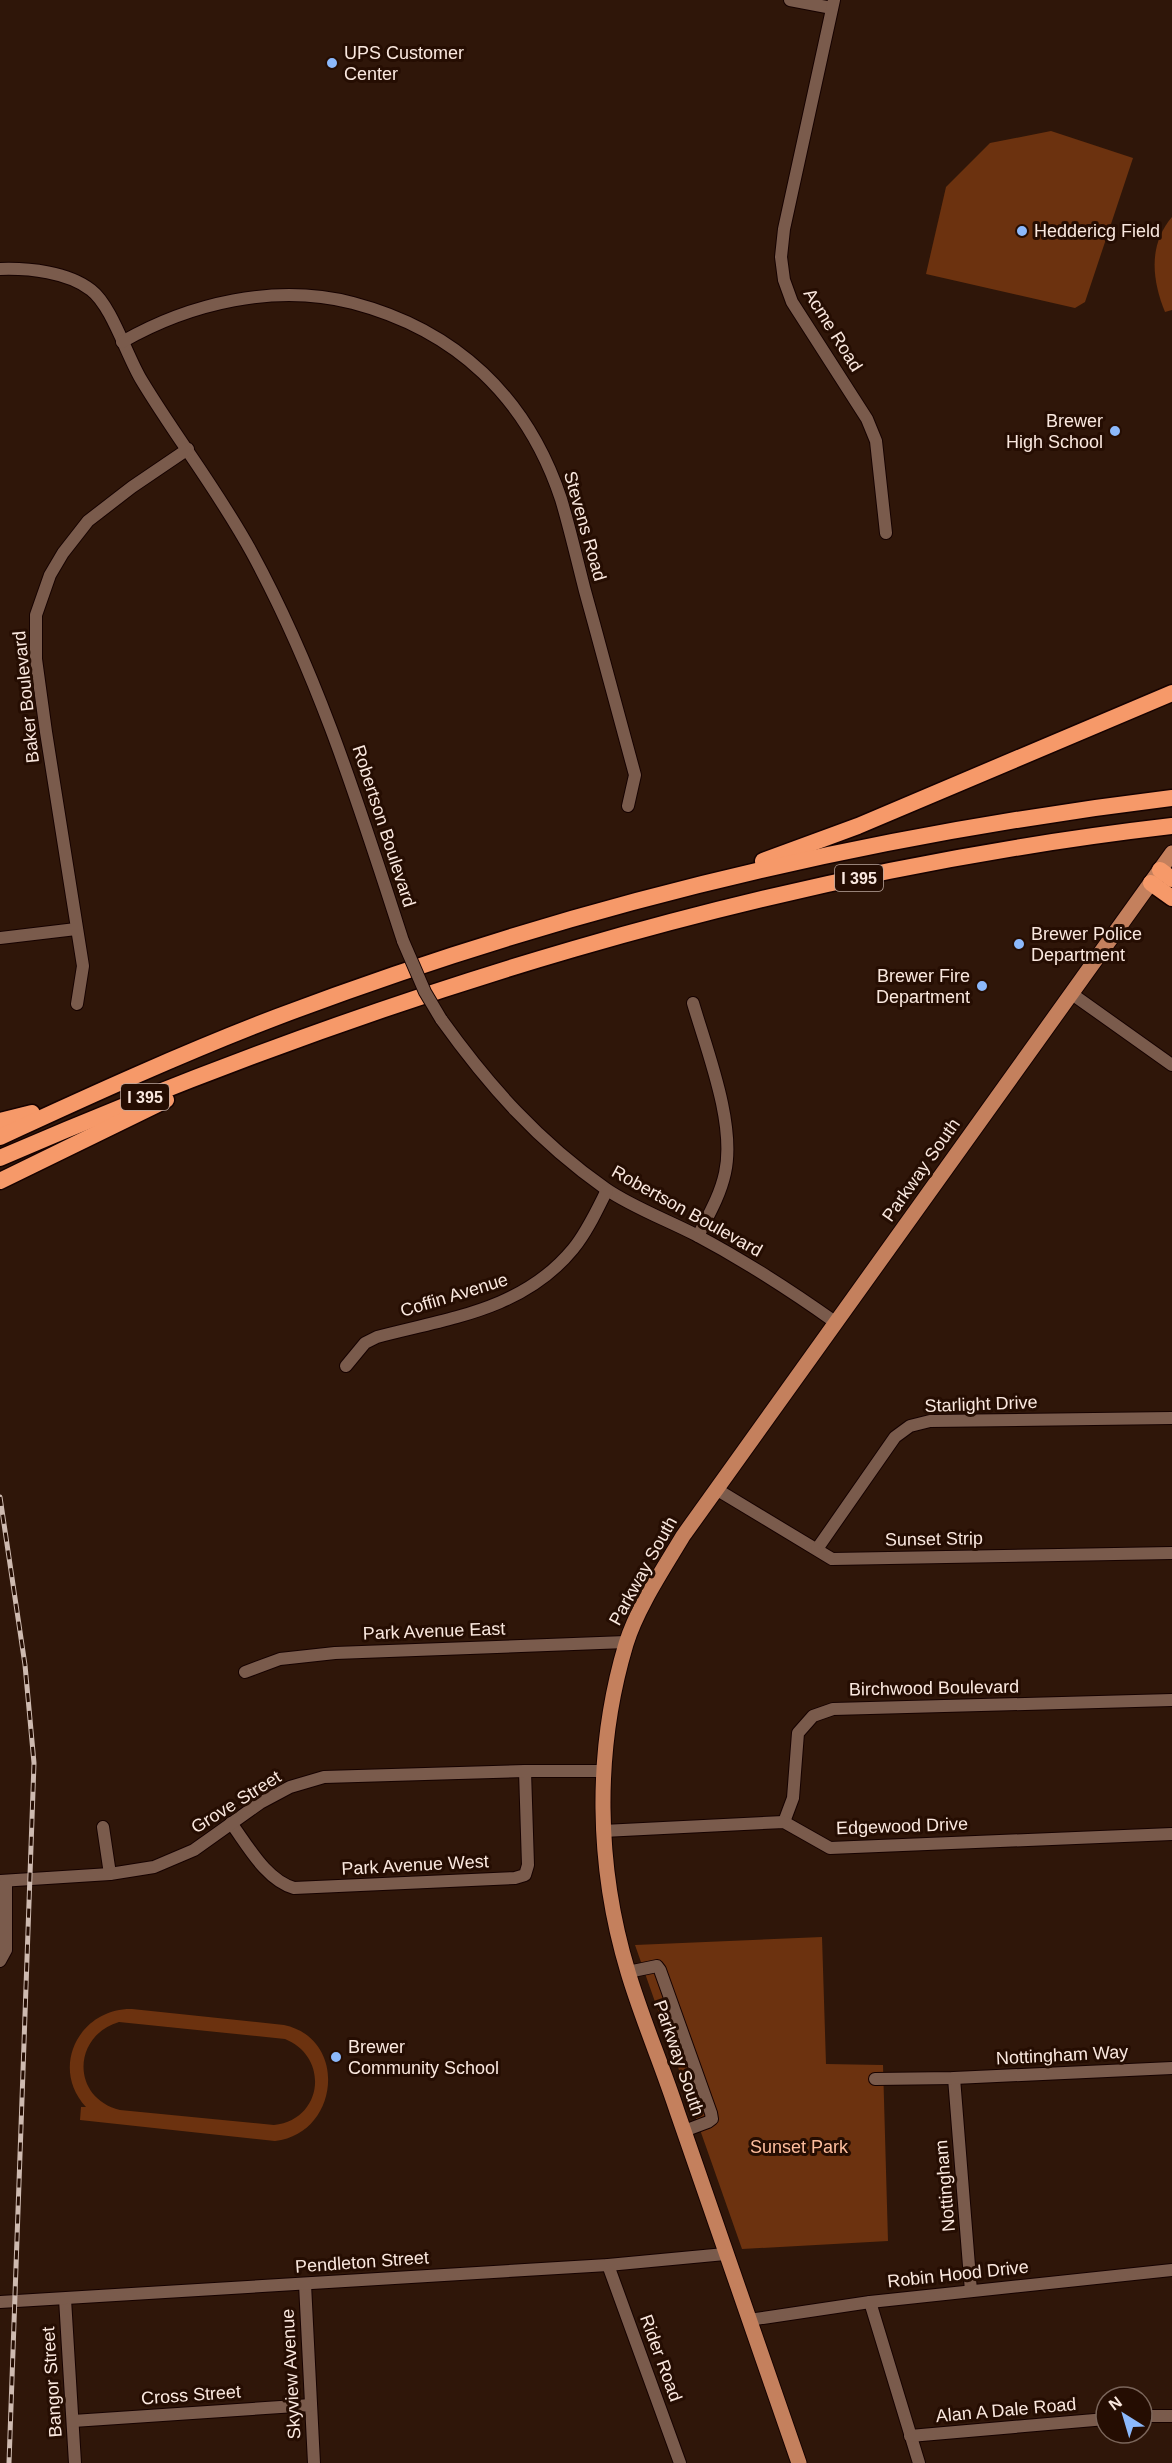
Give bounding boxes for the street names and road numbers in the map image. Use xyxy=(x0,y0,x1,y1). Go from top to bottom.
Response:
street label: Acme Road xyxy=(800,285,866,375)
street label: Stevens Road xyxy=(560,469,610,583)
street label: Baker Boulevard xyxy=(9,630,43,764)
street label: Robertson Boulevard xyxy=(348,742,420,910)
road number: I 395 xyxy=(835,865,883,891)
road number: I 395 xyxy=(121,1084,169,1110)
street label: Parkway South xyxy=(878,1115,964,1225)
street label: Robertson Boulevard xyxy=(608,1161,766,1261)
street label: Coffin Avenue xyxy=(398,1269,510,1321)
street label: Starlight Drive xyxy=(924,1392,1038,1416)
street label: Parkway South xyxy=(605,1513,681,1629)
street label: Sunset Strip xyxy=(885,1528,983,1550)
street label: Park Avenue East xyxy=(362,1619,506,1643)
street label: Birchwood Boulevard xyxy=(849,1677,1019,1699)
street label: Grove Street xyxy=(187,1766,285,1838)
street label: Edgewood Drive xyxy=(836,1814,968,1838)
street label: Park Avenue West xyxy=(341,1851,489,1879)
street label: Parkway South xyxy=(650,1998,708,2118)
street label: Nottingham Way xyxy=(995,2042,1129,2068)
street label: Nottingham xyxy=(931,2139,959,2233)
street label: Pendleton Street xyxy=(294,2247,430,2277)
street label: Robin Hood Drive xyxy=(886,2257,1030,2291)
street label: Skyview Avenue xyxy=(278,2308,304,2440)
street label: Rider Road xyxy=(636,2312,686,2404)
street label: Bangor Street xyxy=(38,2326,66,2438)
street label: Cross Street xyxy=(140,2382,242,2408)
street label: Alan A Dale Road xyxy=(935,2394,1077,2426)

